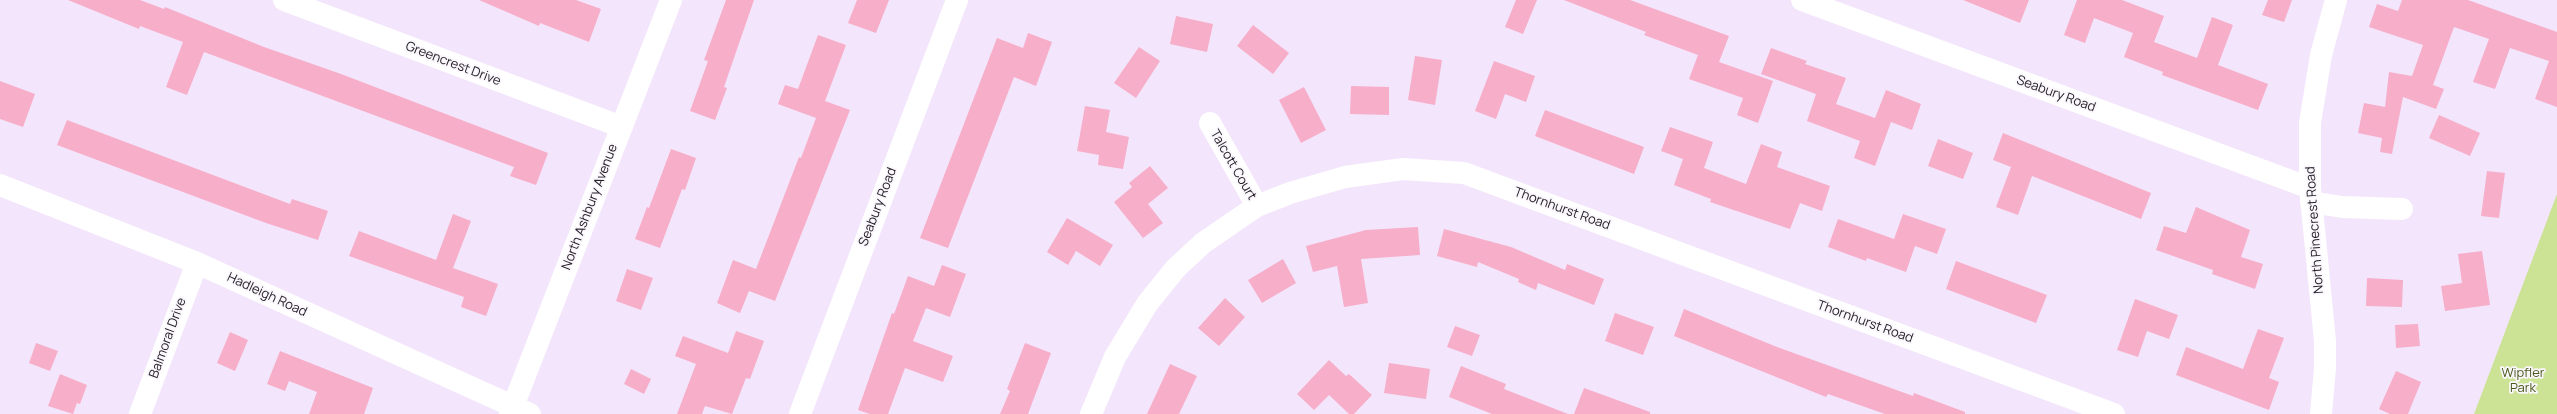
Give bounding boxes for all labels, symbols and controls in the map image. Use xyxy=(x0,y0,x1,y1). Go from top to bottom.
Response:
street label: Greencrest Drive xyxy=(403,39,503,89)
street label: Seabury Road xyxy=(2014,72,2098,116)
street label: Talcott Court xyxy=(1207,127,1259,203)
street label: North Ashbury Avenue xyxy=(559,142,621,272)
street label: Seabury Road xyxy=(856,165,900,249)
street label: North Pinecrest Road xyxy=(2303,166,2327,294)
street label: Thornhurst Road xyxy=(1512,184,1612,234)
street label: Hadleigh Road xyxy=(225,270,309,320)
street label: Balmoral Drive xyxy=(146,296,190,380)
street label: Thornhurst Road xyxy=(1815,297,1915,347)
park label: Wipfler Park xyxy=(2501,365,2545,396)

